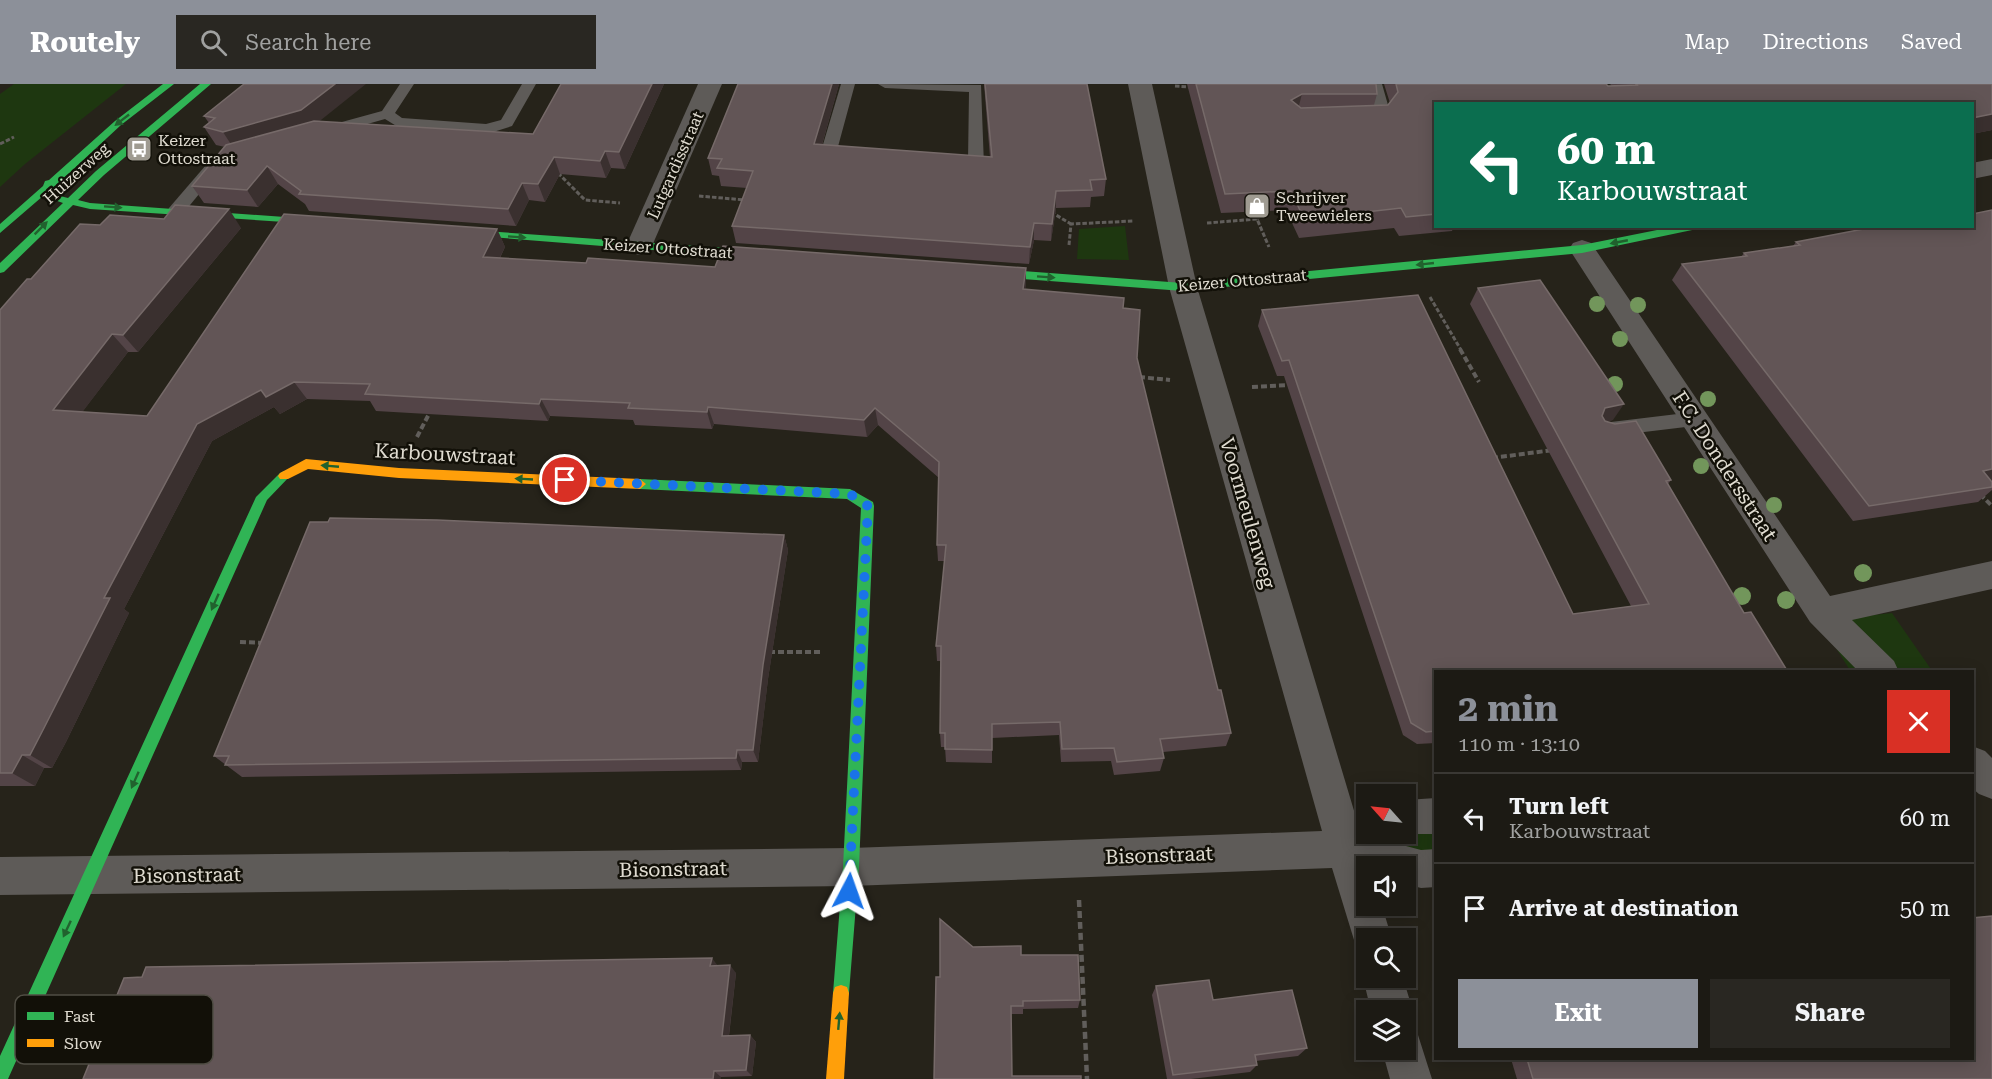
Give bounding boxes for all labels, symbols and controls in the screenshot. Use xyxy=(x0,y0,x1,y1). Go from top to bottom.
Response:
search box xyxy=(176,15,596,69)
text: Routely xyxy=(30,26,140,59)
icon: search xyxy=(197,26,230,59)
text: Search here xyxy=(245,30,371,55)
text: Map xyxy=(1685,30,1729,54)
text: Directions xyxy=(1762,30,1868,54)
text: Saved xyxy=(1901,30,1962,54)
street label: Lutgardisstraat xyxy=(643,108,708,222)
one-way arrow xyxy=(114,113,130,126)
text: 60 m xyxy=(1557,125,1655,174)
icon: left xyxy=(1458,126,1536,204)
place label: Keizer Ottostraat xyxy=(158,131,236,168)
bus stop icon: Keizer Ottostraat xyxy=(124,134,154,164)
street label: Huizerweg xyxy=(39,138,114,208)
text: Karbouwstraat xyxy=(1557,175,1748,207)
place label: Schrijver Tweewielers xyxy=(1276,188,1372,225)
shop icon: Schrijver Tweewielers xyxy=(1242,191,1272,221)
one-way arrow xyxy=(103,203,122,212)
one-way arrow xyxy=(34,221,48,235)
one-way arrow xyxy=(507,232,526,241)
street label: Keizer Ottostraat xyxy=(603,234,733,263)
one-way arrow xyxy=(1609,238,1628,247)
one-way arrow xyxy=(1415,259,1434,269)
street label: Keizer Ottostraat xyxy=(1177,265,1307,296)
one-way arrow xyxy=(1037,272,1056,282)
street label: F.C. Dondersstraat xyxy=(1668,387,1783,546)
street label: Voormeulenweg xyxy=(1215,435,1281,592)
street label: Karbouwstraat xyxy=(374,438,517,470)
pin xyxy=(539,454,590,505)
one-way arrow xyxy=(320,461,339,471)
icon: arrive xyxy=(548,463,581,496)
one-way arrow xyxy=(515,474,534,483)
one-way arrow xyxy=(210,594,220,612)
text: 2 min xyxy=(1458,688,1558,730)
button: close xyxy=(1887,690,1950,753)
text: 110 m · 13:10 xyxy=(1458,732,1580,756)
one-way arrow xyxy=(129,771,139,789)
north arrow xyxy=(1356,784,1416,844)
map controls xyxy=(1356,784,1416,1060)
text: Turn left xyxy=(1509,794,1609,819)
icon: left xyxy=(1458,802,1491,835)
text: 60 m xyxy=(1900,806,1950,831)
text: Karbouwstraat xyxy=(1509,819,1650,843)
street label: Bisonstraat xyxy=(1105,841,1214,869)
street label: Bisonstraat xyxy=(619,856,728,882)
button: sound xyxy=(1356,856,1416,916)
position arrow xyxy=(817,859,881,923)
street label: Bisonstraat xyxy=(133,862,242,888)
icon: arrive xyxy=(1458,892,1491,925)
text: Arrive at destination xyxy=(1509,896,1738,921)
text: 50 m xyxy=(1900,896,1950,921)
one-way arrow xyxy=(62,920,72,938)
button: search xyxy=(1356,928,1416,988)
button: Exit xyxy=(1458,979,1698,1048)
button: Share xyxy=(1710,979,1950,1048)
legend xyxy=(15,995,213,1064)
button: layers xyxy=(1356,1000,1416,1060)
text: Fast xyxy=(64,1007,95,1026)
one-way arrow xyxy=(834,1011,844,1030)
text: Slow xyxy=(64,1034,102,1053)

